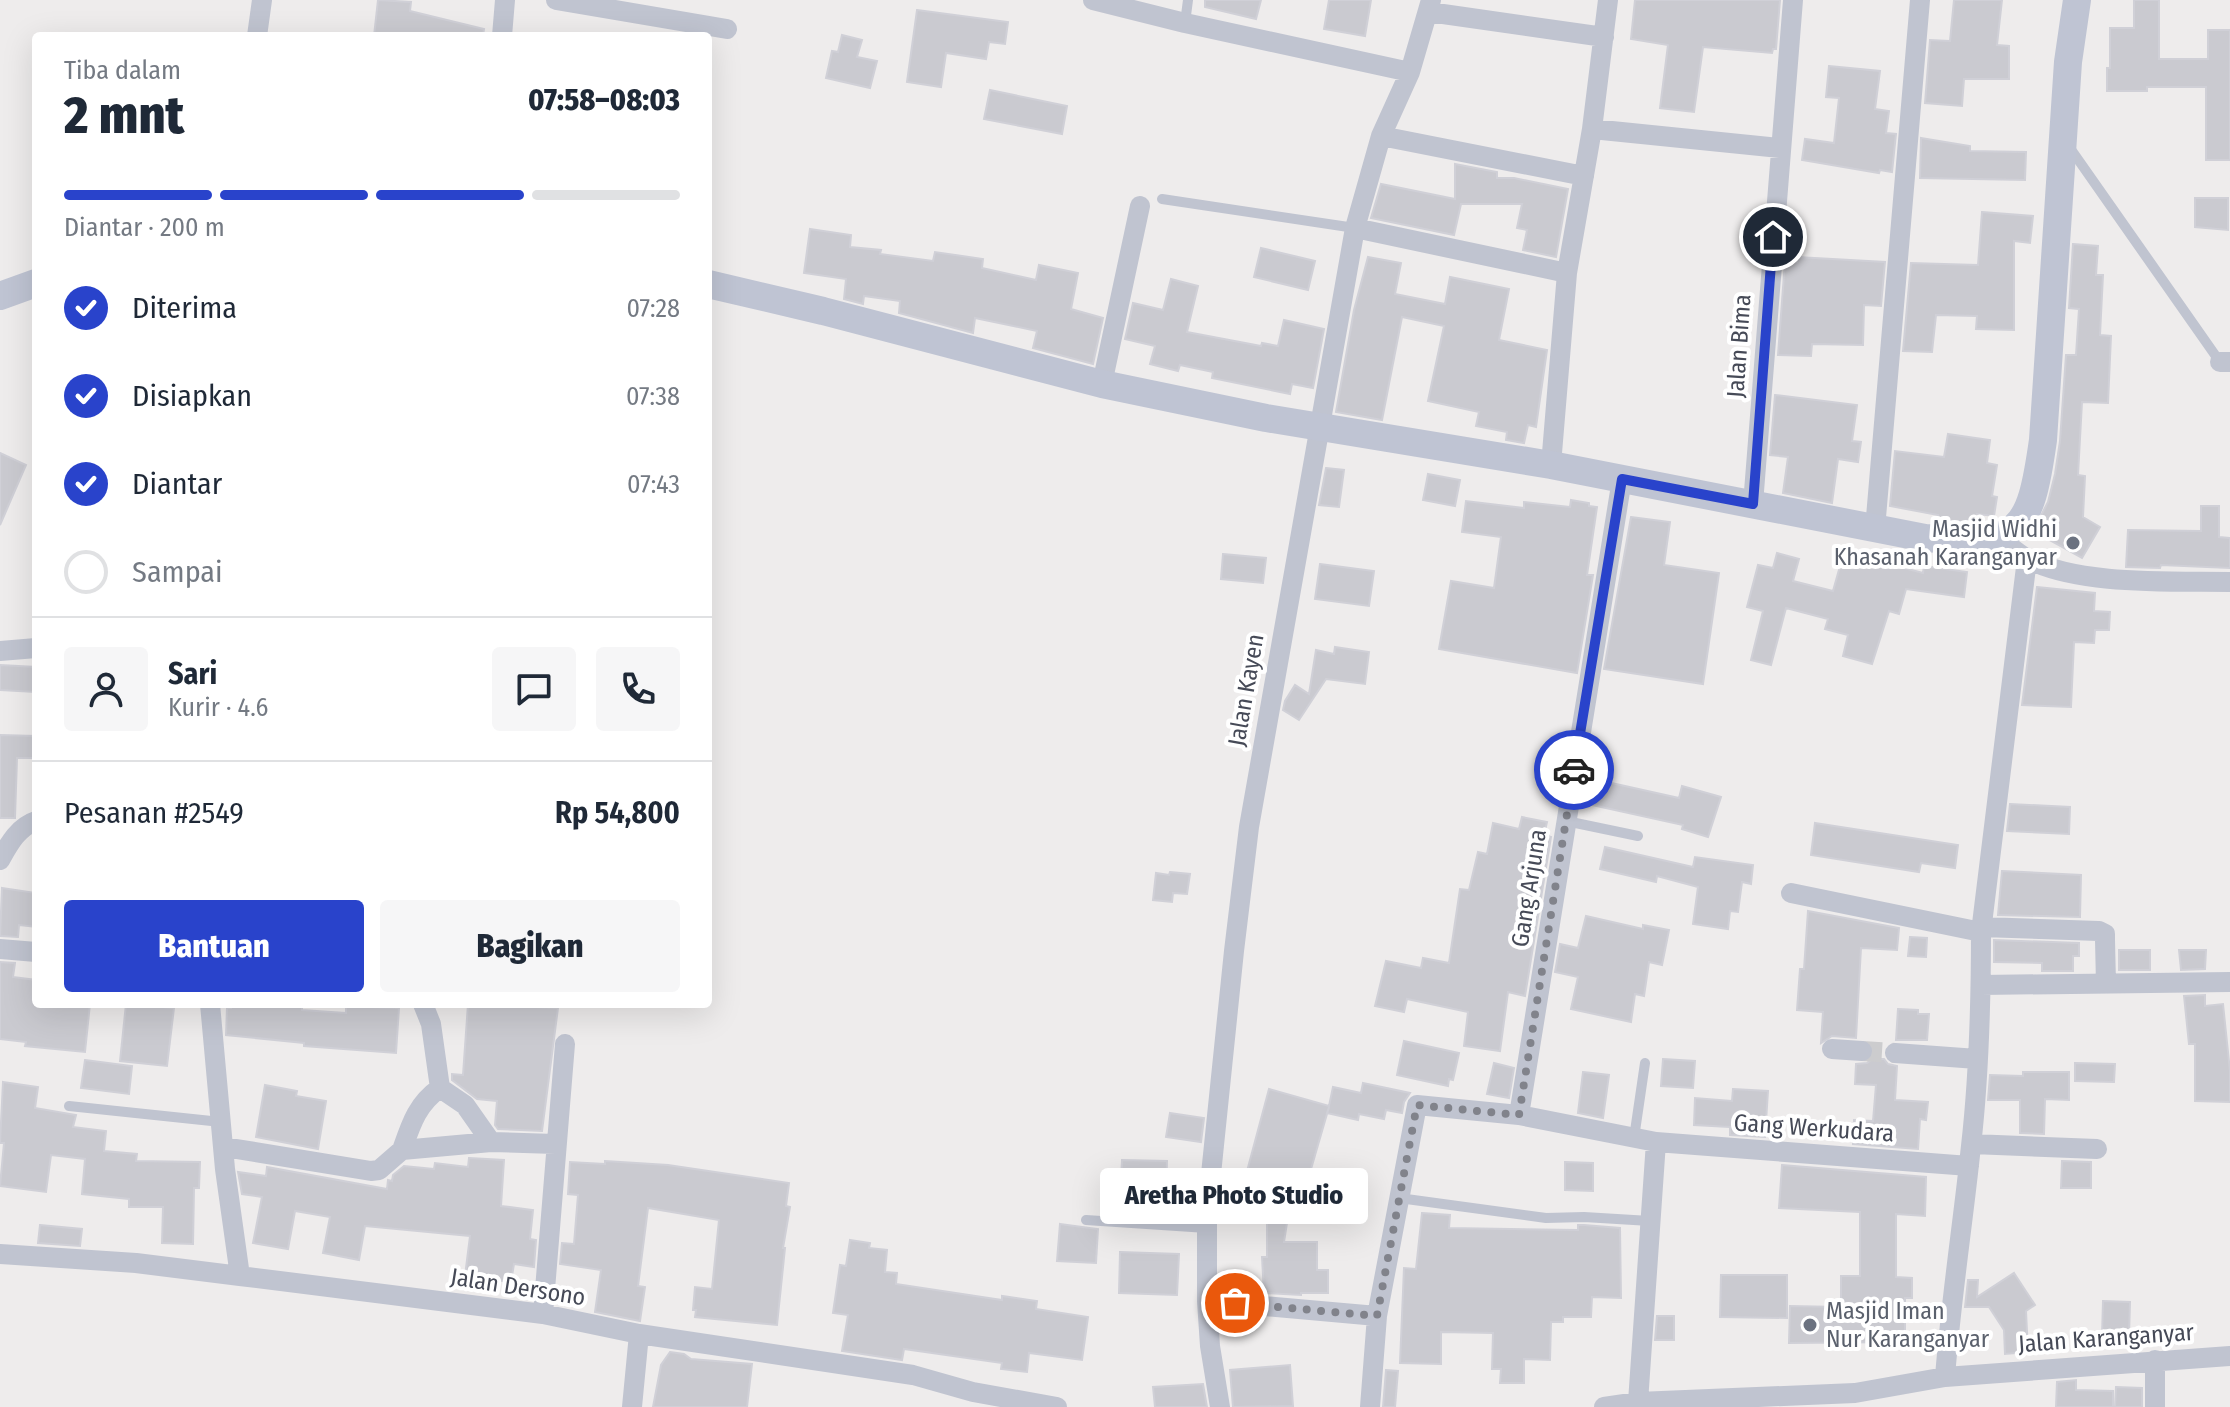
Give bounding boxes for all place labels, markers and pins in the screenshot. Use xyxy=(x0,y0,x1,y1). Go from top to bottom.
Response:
pin xyxy=(1739,203,1807,271)
place label: Masjid Widhi Khasanah Karanganyar xyxy=(1834,515,2058,571)
marker: Masjid Widhi Khasanah Karanganyar xyxy=(2064,534,2082,552)
callout: Aretha Photo Studio xyxy=(1101,1167,1369,1223)
pin xyxy=(1201,1269,1269,1337)
place label: Masjid Iman Nur Karanganyar xyxy=(1826,1297,1990,1353)
marker: Masjid Iman Nur Karanganyar xyxy=(1801,1316,1819,1334)

